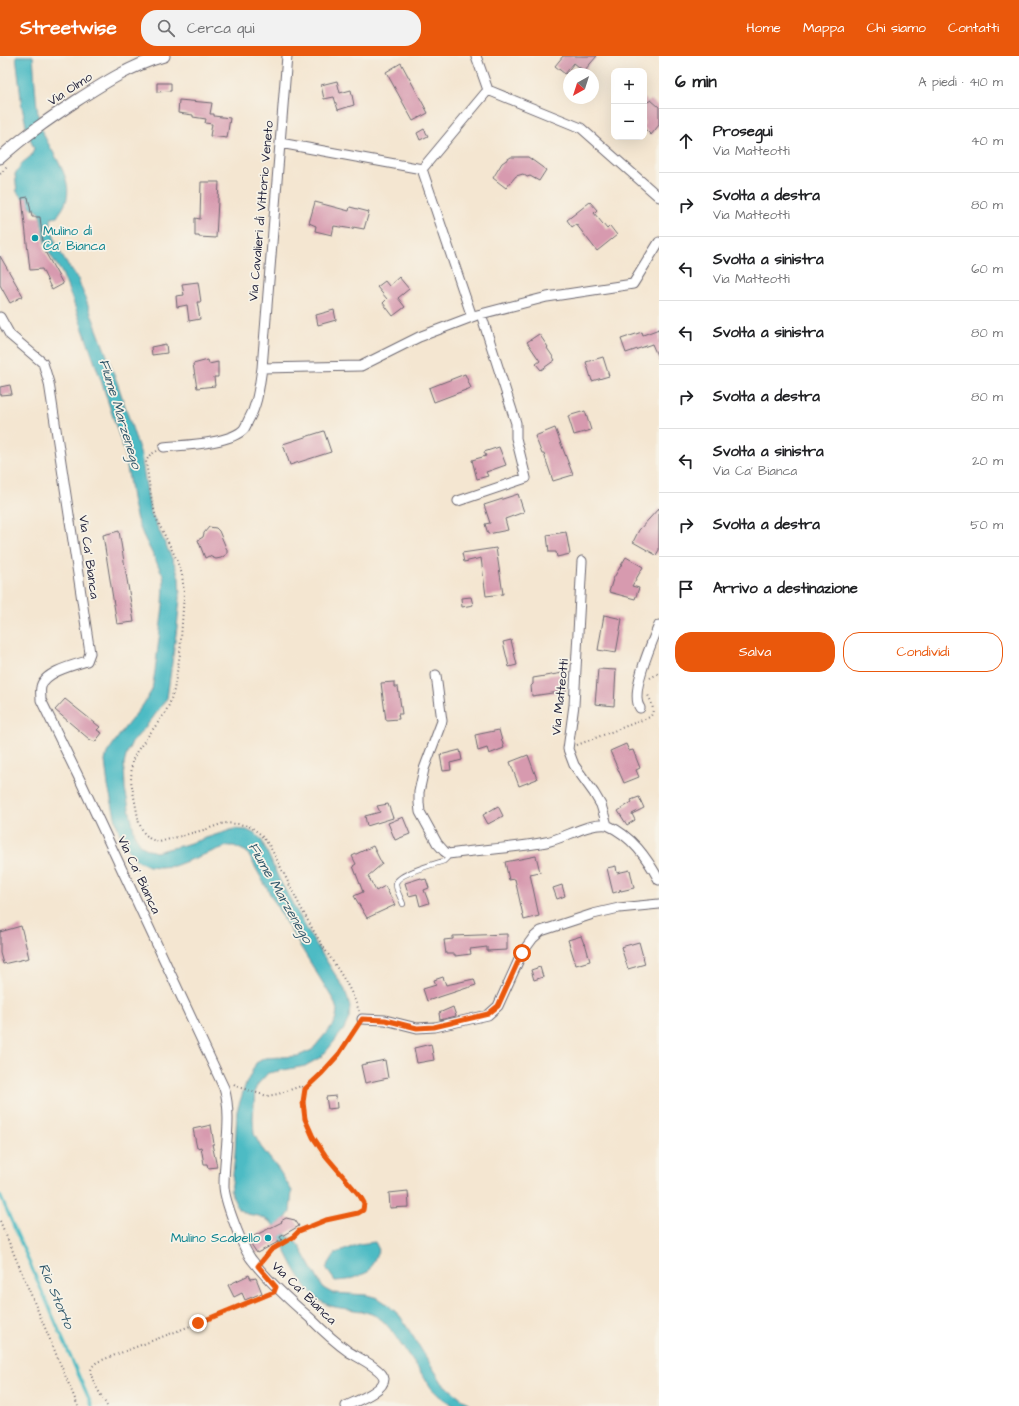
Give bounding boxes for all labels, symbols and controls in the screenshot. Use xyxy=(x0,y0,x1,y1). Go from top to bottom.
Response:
search box xyxy=(141,10,421,46)
text: Streetwise xyxy=(20,15,117,42)
icon: search xyxy=(155,17,177,39)
text: Cerca qui xyxy=(187,18,254,39)
text: Home xyxy=(746,18,781,38)
text: Mappa xyxy=(803,18,844,38)
text: Chi siamo xyxy=(866,18,926,38)
text: Contatti xyxy=(948,18,999,38)
street label: Via Olmo xyxy=(44,67,96,110)
north arrow xyxy=(563,68,599,104)
map controls xyxy=(611,68,647,140)
button: + xyxy=(611,68,647,104)
text: 6 min xyxy=(675,70,717,94)
text: A piedi · 410 m xyxy=(918,73,1003,91)
button: − xyxy=(611,104,647,140)
street label: Via Cavalieri di Vittorio Veneto xyxy=(244,119,278,302)
text: Prosegui xyxy=(713,121,773,142)
icon: ahead xyxy=(675,130,697,152)
text: 40 m xyxy=(971,132,1003,150)
text: Via Matteotti xyxy=(713,142,790,160)
text: Svolta a destra xyxy=(713,185,820,206)
icon: right xyxy=(675,194,697,216)
text: 80 m xyxy=(971,196,1003,214)
text: Via Matteotti xyxy=(713,206,790,224)
place label: Mulino di Ca’ Bianca xyxy=(43,222,106,255)
marker: Mulino di Ca’ Bianca xyxy=(30,233,40,243)
text: Svolta a sinistra xyxy=(713,249,824,270)
icon: left xyxy=(675,258,697,280)
text: 60 m xyxy=(971,260,1003,278)
text: Via Matteotti xyxy=(713,270,790,288)
icon: left xyxy=(675,322,697,344)
text: Svolta a sinistra xyxy=(713,322,824,343)
text: 80 m xyxy=(971,324,1003,342)
water label: Fiume Marzenego xyxy=(94,357,146,472)
icon: right xyxy=(675,386,697,408)
text: Svolta a destra xyxy=(713,386,820,407)
text: 80 m xyxy=(971,388,1003,406)
text: Svolta a sinistra xyxy=(713,441,824,462)
icon: left xyxy=(675,450,697,472)
text: 20 m xyxy=(972,452,1003,470)
text: Via Ca' Bianca xyxy=(713,462,797,480)
street label: Via Ca' Bianca xyxy=(74,514,104,600)
icon: right xyxy=(675,514,697,536)
text: Svolta a destra xyxy=(713,514,820,535)
text: 50 m xyxy=(970,516,1003,534)
icon: arrive xyxy=(675,578,697,600)
text: Arrivo a destinazione xyxy=(713,578,858,599)
button: Salva xyxy=(675,632,835,672)
button: Condividi xyxy=(843,632,1003,672)
street label: Via Matteotti xyxy=(547,658,573,736)
street label: Via Ca' Bianca xyxy=(113,833,165,917)
water label: Fiume Marzenego xyxy=(243,839,318,948)
route start xyxy=(513,944,531,962)
place label: Mulino Scabello xyxy=(171,1229,261,1247)
marker: Mulino Scabello xyxy=(263,1233,273,1243)
street label: Via Ca' Bianca xyxy=(267,1257,341,1329)
water label: Rio Storto xyxy=(33,1260,79,1333)
route end xyxy=(189,1314,207,1332)

